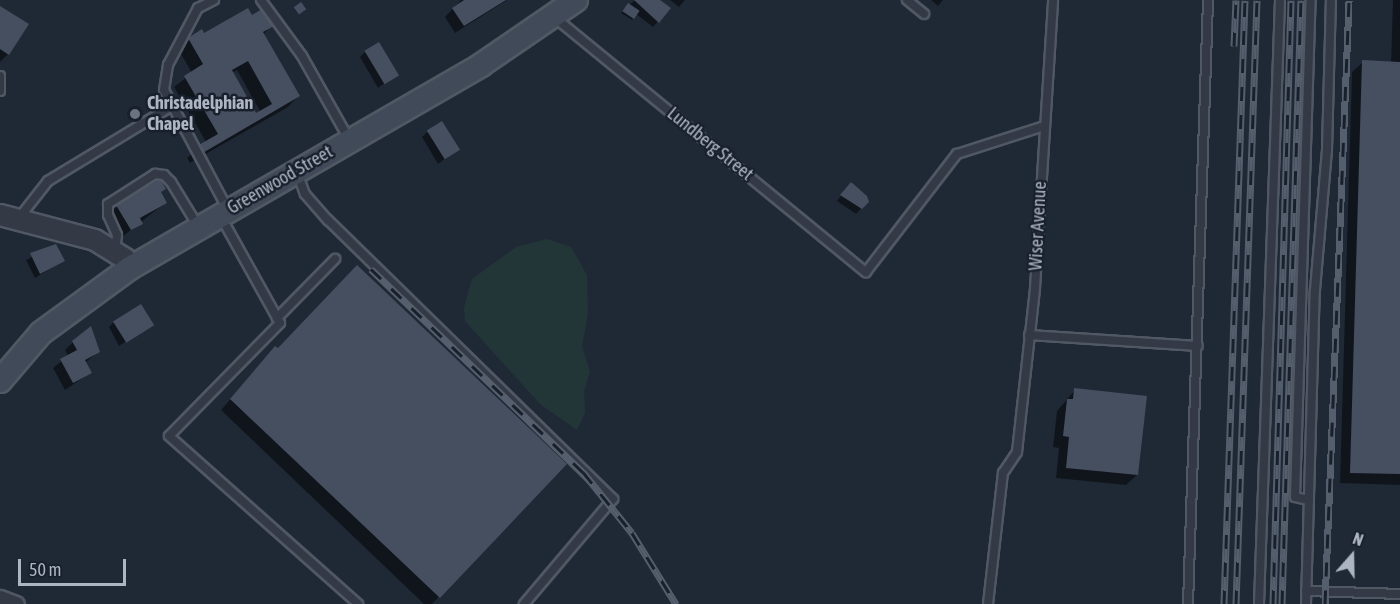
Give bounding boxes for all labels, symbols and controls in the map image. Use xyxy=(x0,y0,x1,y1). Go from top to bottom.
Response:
place label: Christadelphian Chapel xyxy=(147,93,253,136)
street label: Lundberg Street xyxy=(663,103,757,185)
marker: Christadelphian Chapel xyxy=(128,107,142,121)
street label: Greenwood Street xyxy=(224,141,336,219)
street label: Wiser Avenue xyxy=(1025,181,1051,271)
north arrow xyxy=(1322,526,1382,586)
text: N xyxy=(1351,529,1366,549)
scale bar xyxy=(21,547,129,585)
text: 50 m xyxy=(29,559,61,580)

